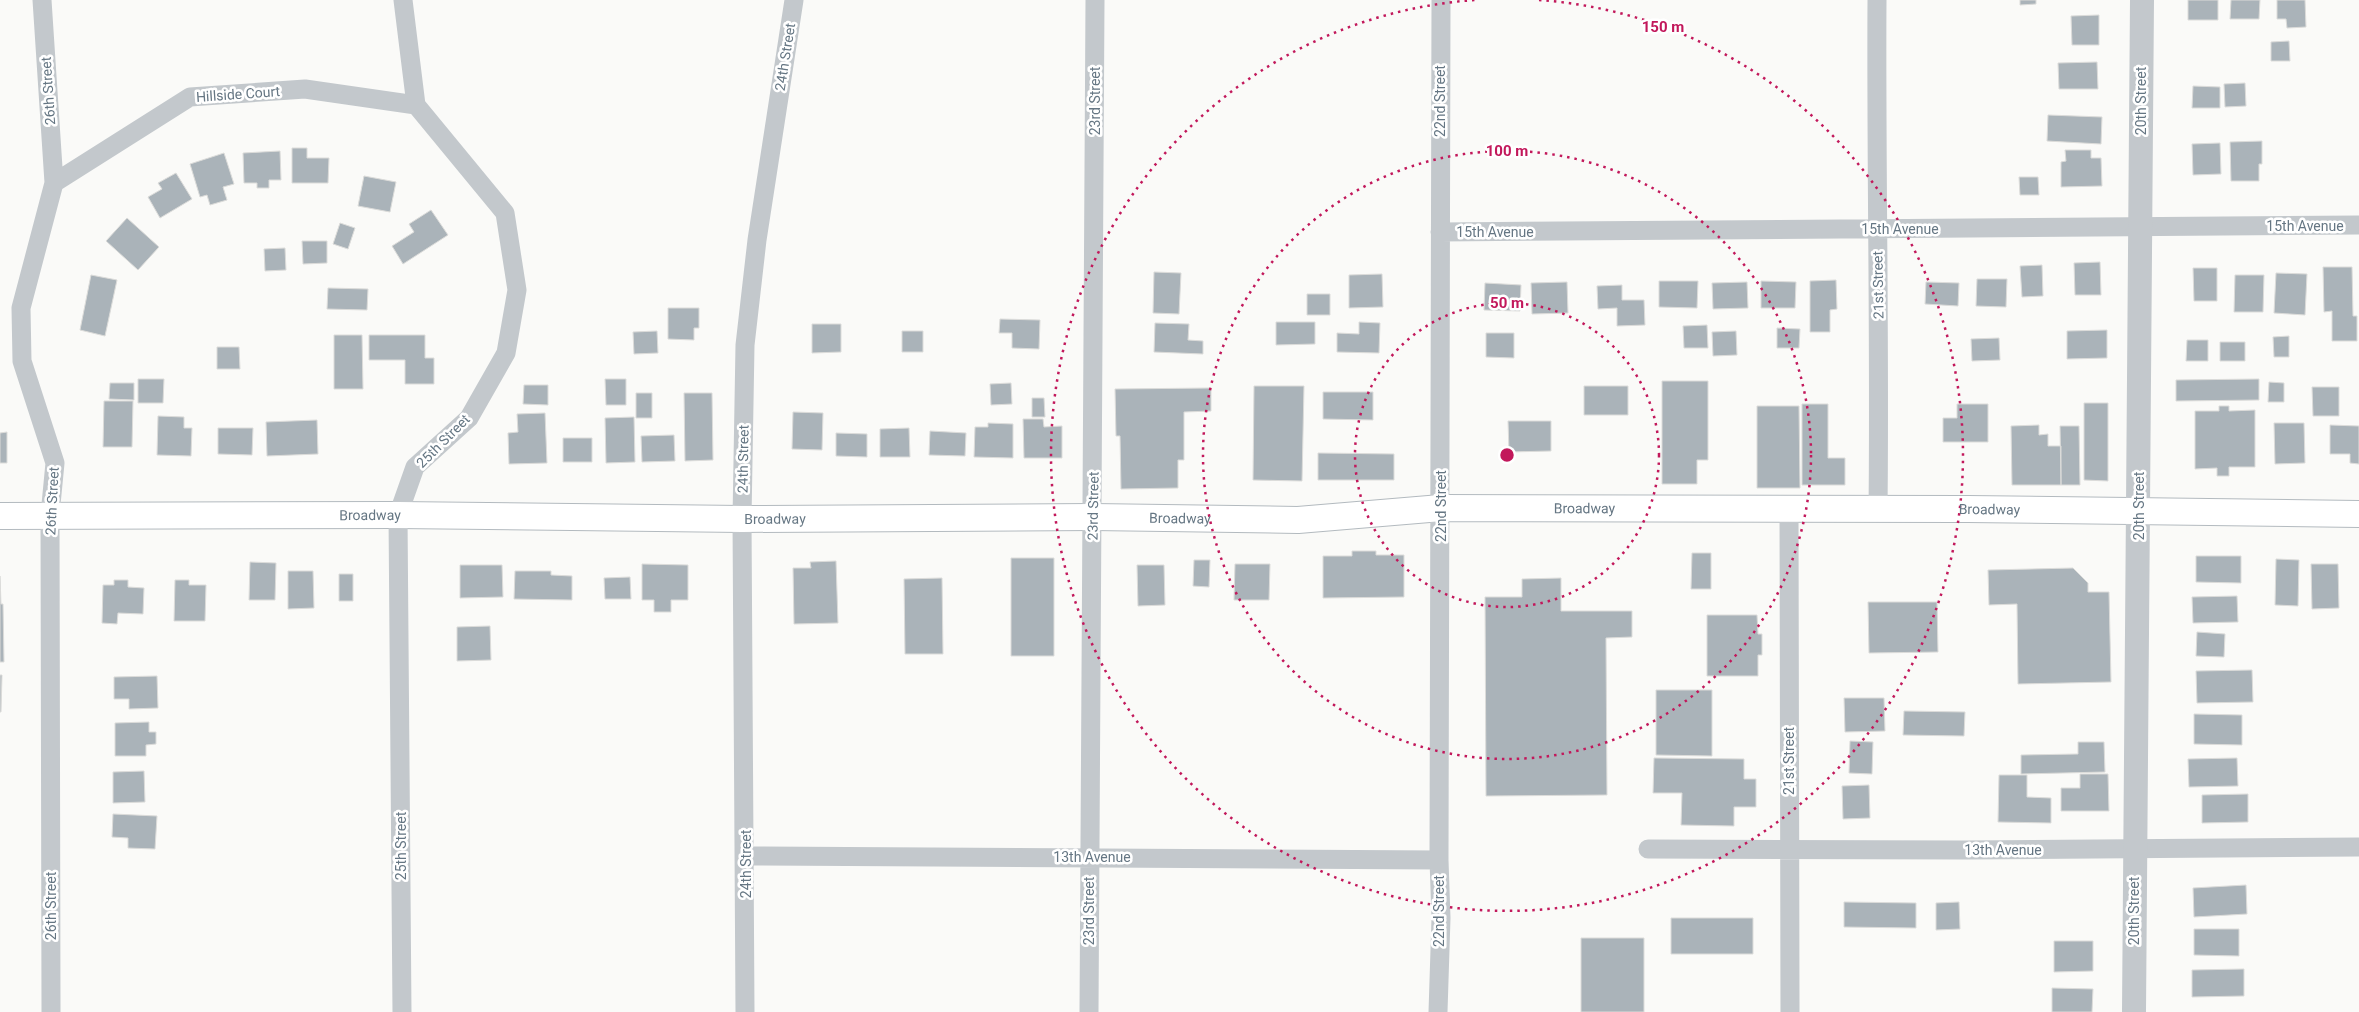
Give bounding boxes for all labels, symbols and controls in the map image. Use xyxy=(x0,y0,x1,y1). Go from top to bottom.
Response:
text: 150 m xyxy=(1642,18,1684,36)
street label: 24th Street xyxy=(772,22,798,92)
street label: 26th Street xyxy=(38,56,58,126)
street label: 22nd Street xyxy=(1432,65,1448,137)
street label: 23rd Street xyxy=(1087,66,1103,135)
street label: 20th Street xyxy=(2133,66,2149,135)
street label: Hillside Court xyxy=(195,83,281,105)
text: 100 m xyxy=(1486,142,1528,160)
street label: 15th Avenue xyxy=(2266,218,2344,234)
street label: 15th Avenue xyxy=(1861,221,1939,237)
street label: 15th Avenue xyxy=(1456,224,1534,240)
street label: 21st Street xyxy=(1869,250,1887,319)
text: 50 m xyxy=(1490,294,1524,312)
street label: 25th Street xyxy=(413,411,473,471)
street label: 24th Street xyxy=(734,424,752,493)
centre of rings xyxy=(1498,446,1516,464)
street label: 26th Street xyxy=(42,466,62,536)
street label: 22nd Street xyxy=(1433,470,1449,542)
street label: 23rd Street xyxy=(1084,471,1102,540)
street label: 20th Street xyxy=(2131,471,2147,540)
street label: Broadway xyxy=(1554,500,1616,516)
street label: Broadway xyxy=(1959,501,2021,518)
street label: Broadway xyxy=(339,507,401,523)
street label: Broadway xyxy=(1149,510,1211,527)
street label: Broadway xyxy=(744,511,806,527)
street label: 21st Street xyxy=(1781,727,1797,795)
street label: 25th Street xyxy=(393,811,409,880)
street label: 24th Street xyxy=(738,829,754,898)
street label: 13th Avenue xyxy=(1964,842,2042,858)
street label: 13th Avenue xyxy=(1053,849,1131,865)
street label: 26th Street xyxy=(43,871,59,940)
street label: 22nd Street xyxy=(1431,875,1447,947)
street label: 23rd Street xyxy=(1081,876,1097,945)
street label: 20th Street xyxy=(2126,876,2142,945)

